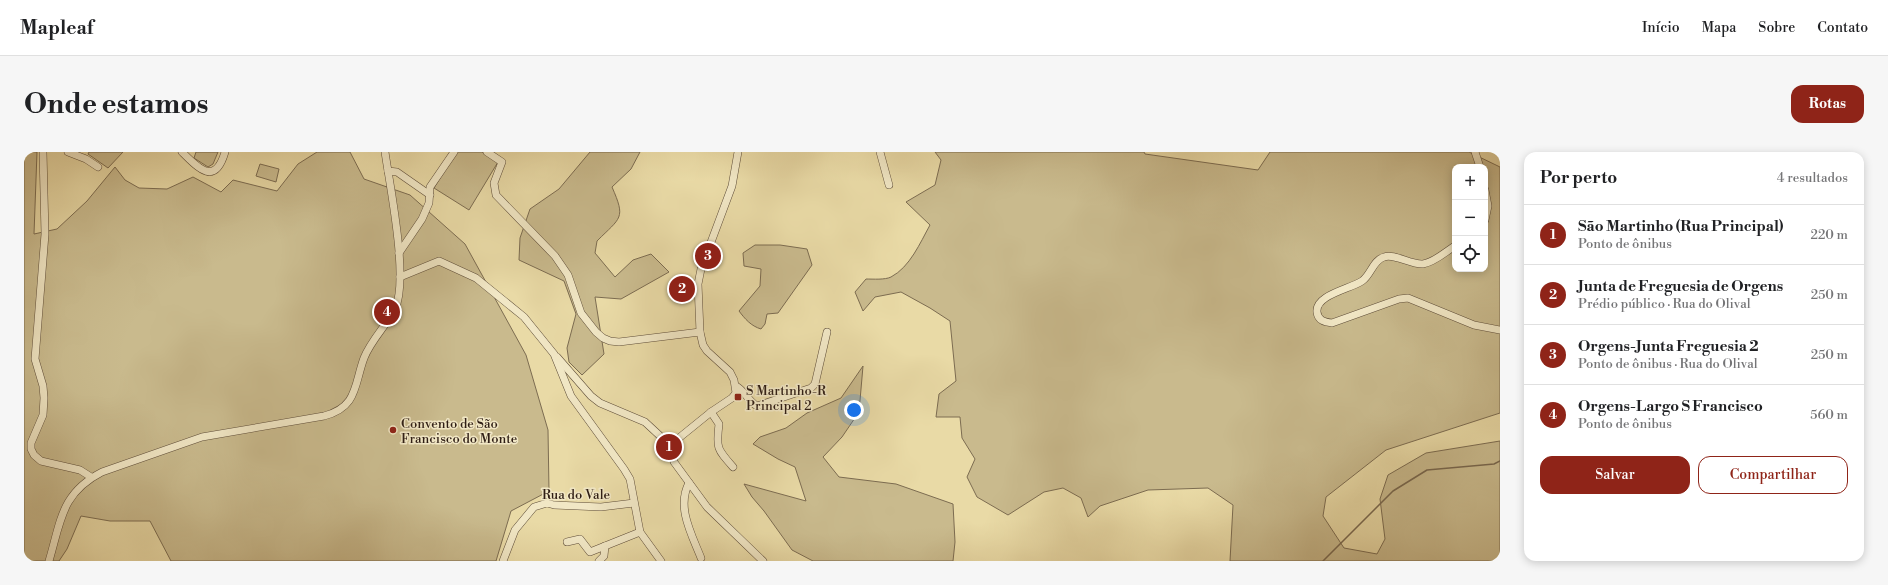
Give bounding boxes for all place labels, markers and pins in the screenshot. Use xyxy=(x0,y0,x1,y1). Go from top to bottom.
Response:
pin: 3 xyxy=(695,241,721,271)
pin: 2 xyxy=(669,274,695,304)
pin: 4 xyxy=(374,297,400,327)
place label: S Martinho-R Principal 2 xyxy=(746,383,827,414)
marker: S Martinho-R Principal 2 xyxy=(733,392,743,402)
place label: Convento de São Francisco do Monte xyxy=(401,416,518,447)
marker: Convento de São Francisco do Monte xyxy=(388,425,398,435)
pin: 1 xyxy=(656,432,682,462)

